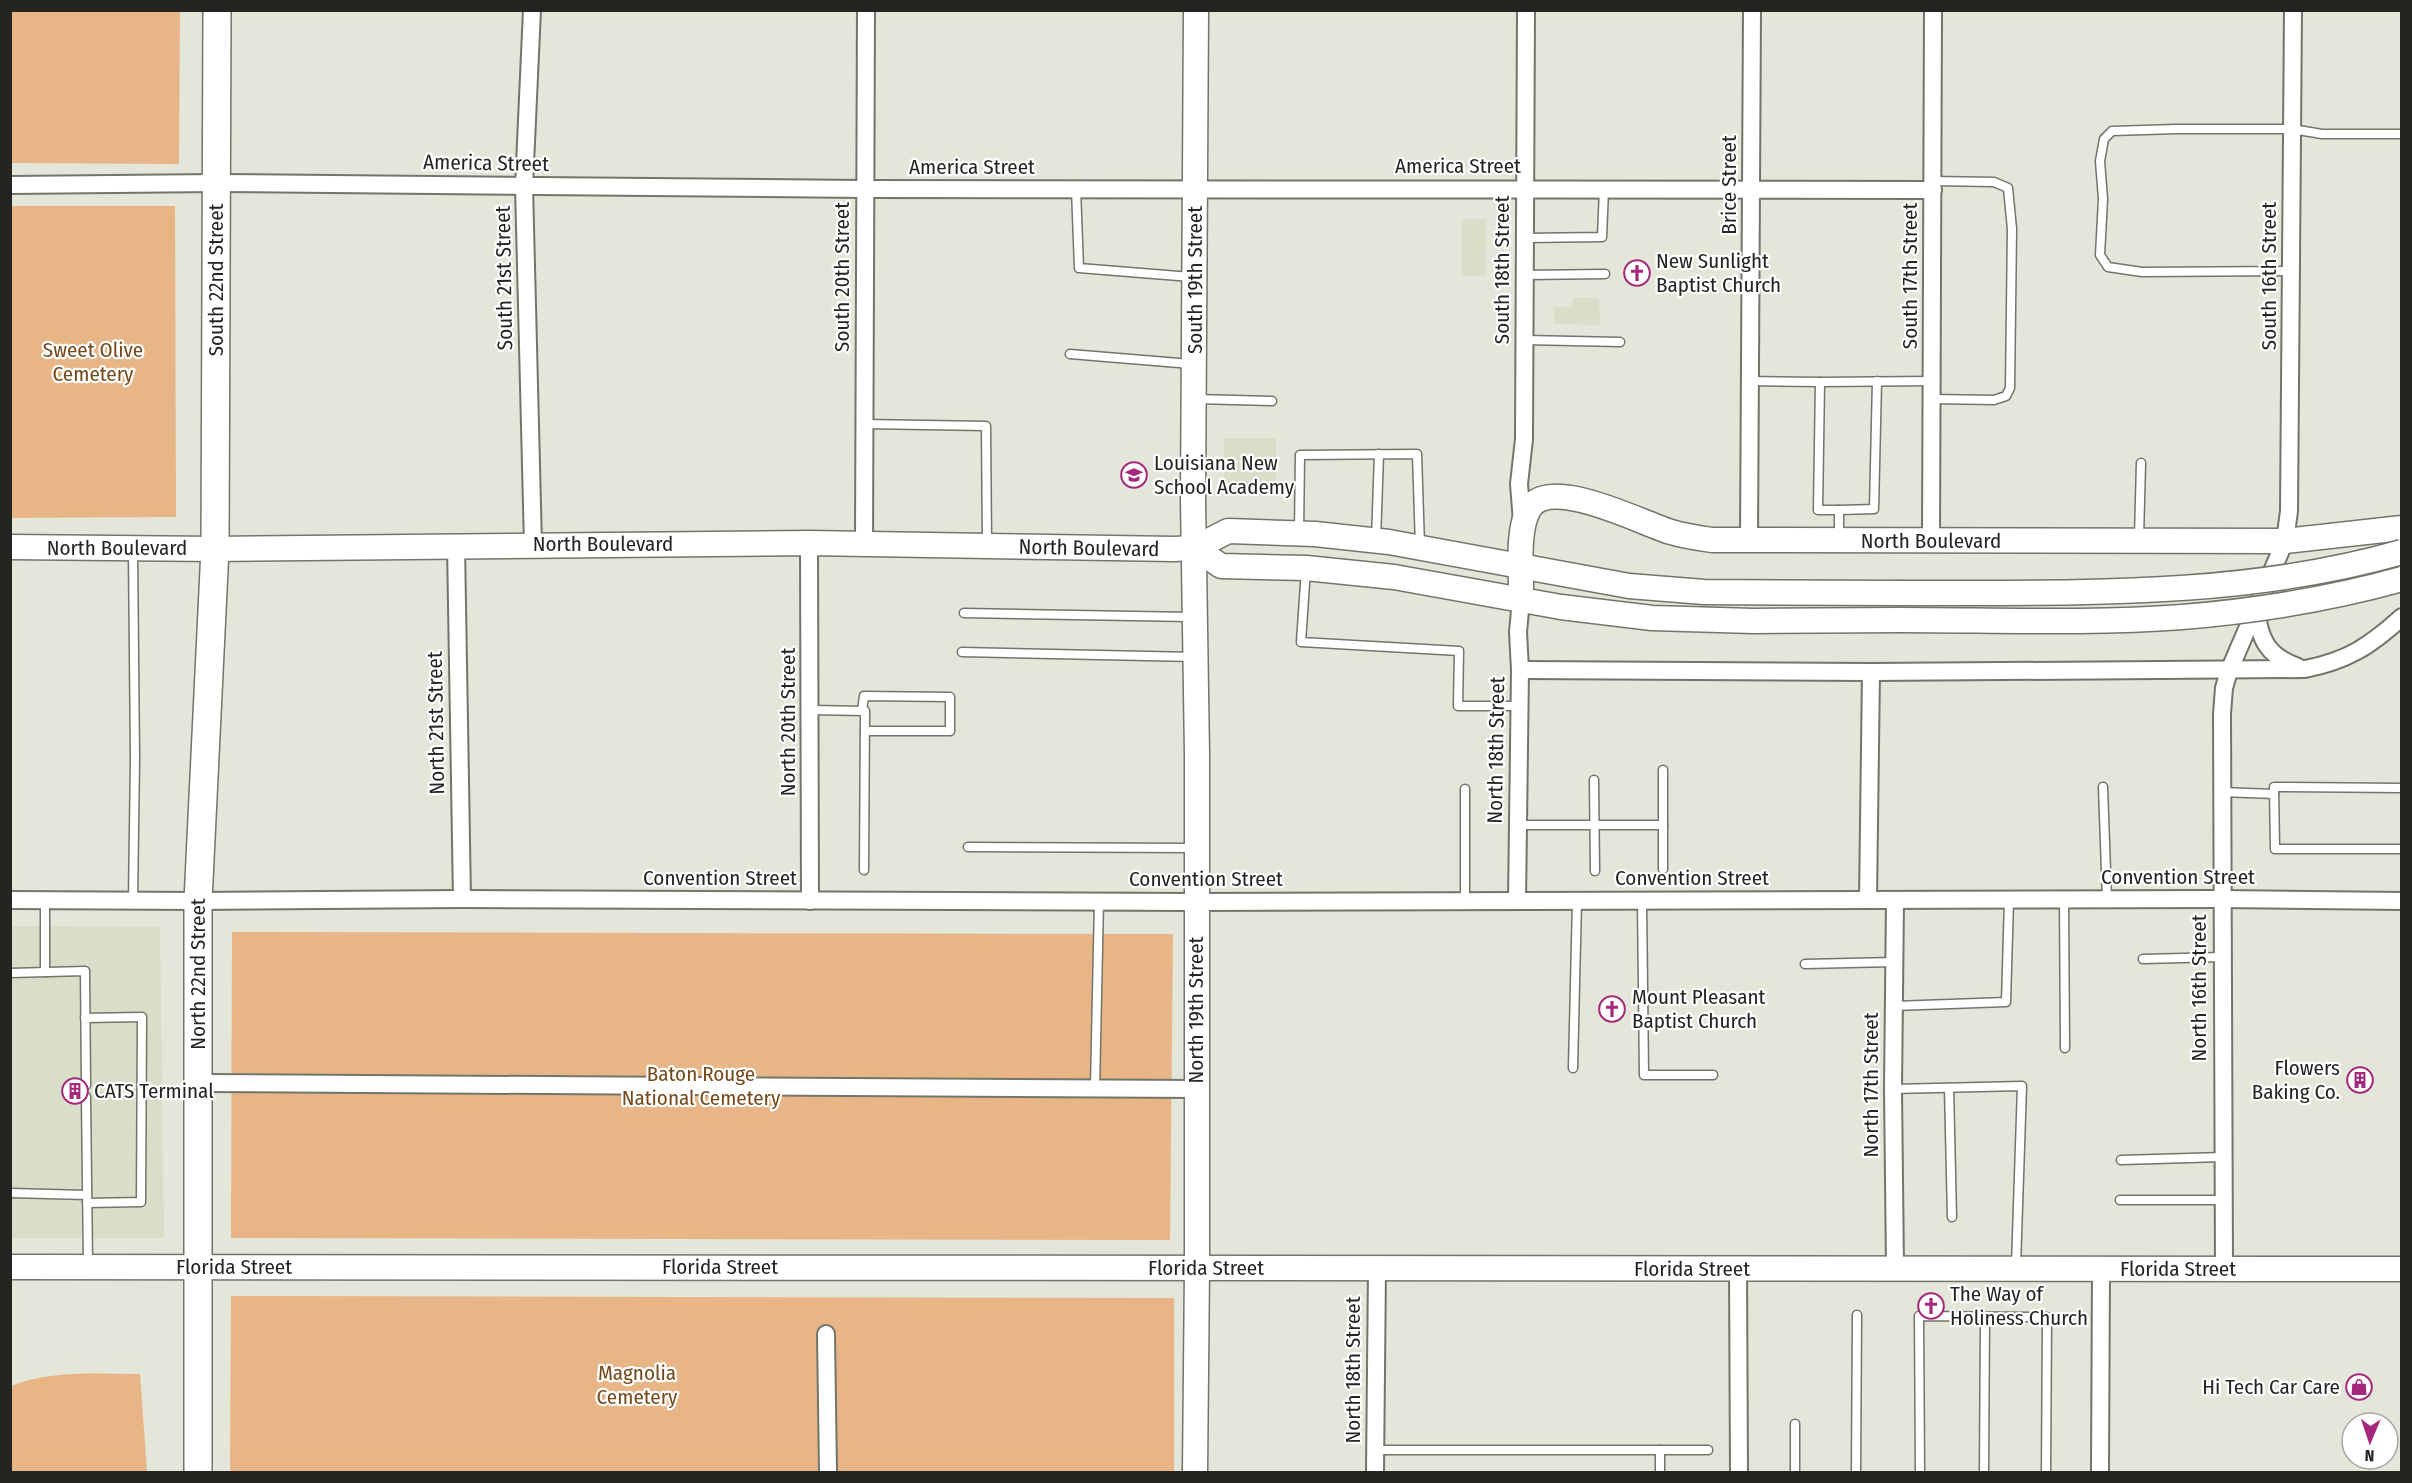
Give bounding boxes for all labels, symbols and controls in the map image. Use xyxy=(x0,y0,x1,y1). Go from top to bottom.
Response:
street label: Brice Street xyxy=(1716,135,1742,235)
street label: America Street xyxy=(423,149,549,177)
street label: America Street xyxy=(1395,153,1521,179)
street label: America Street xyxy=(909,154,1035,180)
street label: South 18th Street xyxy=(1489,196,1515,344)
street label: South 20th Street xyxy=(829,202,855,352)
street label: South 16th Street xyxy=(2256,202,2282,350)
street label: South 17th Street xyxy=(1897,203,1923,349)
street label: South 22nd Street xyxy=(203,204,229,356)
street label: South 21st Street xyxy=(490,205,518,351)
street label: South 19th Street xyxy=(1182,206,1208,354)
place label: New Sunlight Baptist Church xyxy=(1656,248,1781,298)
church icon: New Sunlight Baptist Church xyxy=(1622,258,1652,288)
park label: Sweet Olive Cemetery xyxy=(43,337,143,387)
place label: Louisiana New School Academy xyxy=(1154,450,1295,500)
school or university icon: Louisiana New School Academy xyxy=(1119,460,1149,490)
street label: North Boulevard xyxy=(1861,528,2001,554)
street label: North Boulevard xyxy=(533,531,673,557)
street label: North Boulevard xyxy=(1018,534,1160,562)
street label: North Boulevard xyxy=(47,535,187,561)
street label: North 20th Street xyxy=(775,648,801,796)
street label: North 21st Street xyxy=(422,651,450,795)
street label: North 18th Street xyxy=(1482,676,1510,824)
street label: Convention Street xyxy=(2101,864,2255,890)
street label: Convention Street xyxy=(643,865,797,891)
street label: Convention Street xyxy=(1615,865,1769,891)
street label: Convention Street xyxy=(1129,866,1283,892)
street label: North 22nd Street xyxy=(185,898,211,1050)
street label: North 16th Street xyxy=(2186,914,2212,1062)
street label: North 19th Street xyxy=(1183,936,1209,1083)
place label: Mount Pleasant Baptist Church xyxy=(1632,984,1766,1034)
church icon: Mount Pleasant Baptist Church xyxy=(1597,994,1627,1024)
street label: North 17th Street xyxy=(1858,1012,1884,1158)
place label: Flowers Baking Co. xyxy=(2252,1055,2340,1105)
park label: Baton Rouge National Cemetery xyxy=(622,1061,781,1111)
building icon: Flowers Baking Co. xyxy=(2345,1065,2375,1095)
building icon: CATS Terminal xyxy=(60,1076,90,1106)
place label: CATS Terminal xyxy=(94,1078,214,1104)
street label: Florida Street xyxy=(176,1254,292,1280)
street label: Florida Street xyxy=(662,1254,778,1280)
street label: Florida Street xyxy=(1148,1255,1264,1281)
street label: Florida Street xyxy=(1634,1256,1750,1282)
street label: Florida Street xyxy=(2120,1256,2236,1282)
place label: The Way of Holiness Church xyxy=(1950,1281,2088,1331)
church icon: The Way of Holiness Church xyxy=(1916,1291,1946,1321)
street label: North 18th Street xyxy=(1340,1296,1366,1444)
park label: Magnolia Cemetery xyxy=(597,1360,678,1410)
shop icon: Hi Tech Car Care xyxy=(2344,1372,2374,1402)
place label: Hi Tech Car Care xyxy=(2202,1374,2340,1400)
north arrow xyxy=(2340,1411,2400,1471)
text: N xyxy=(2364,1446,2375,1465)

